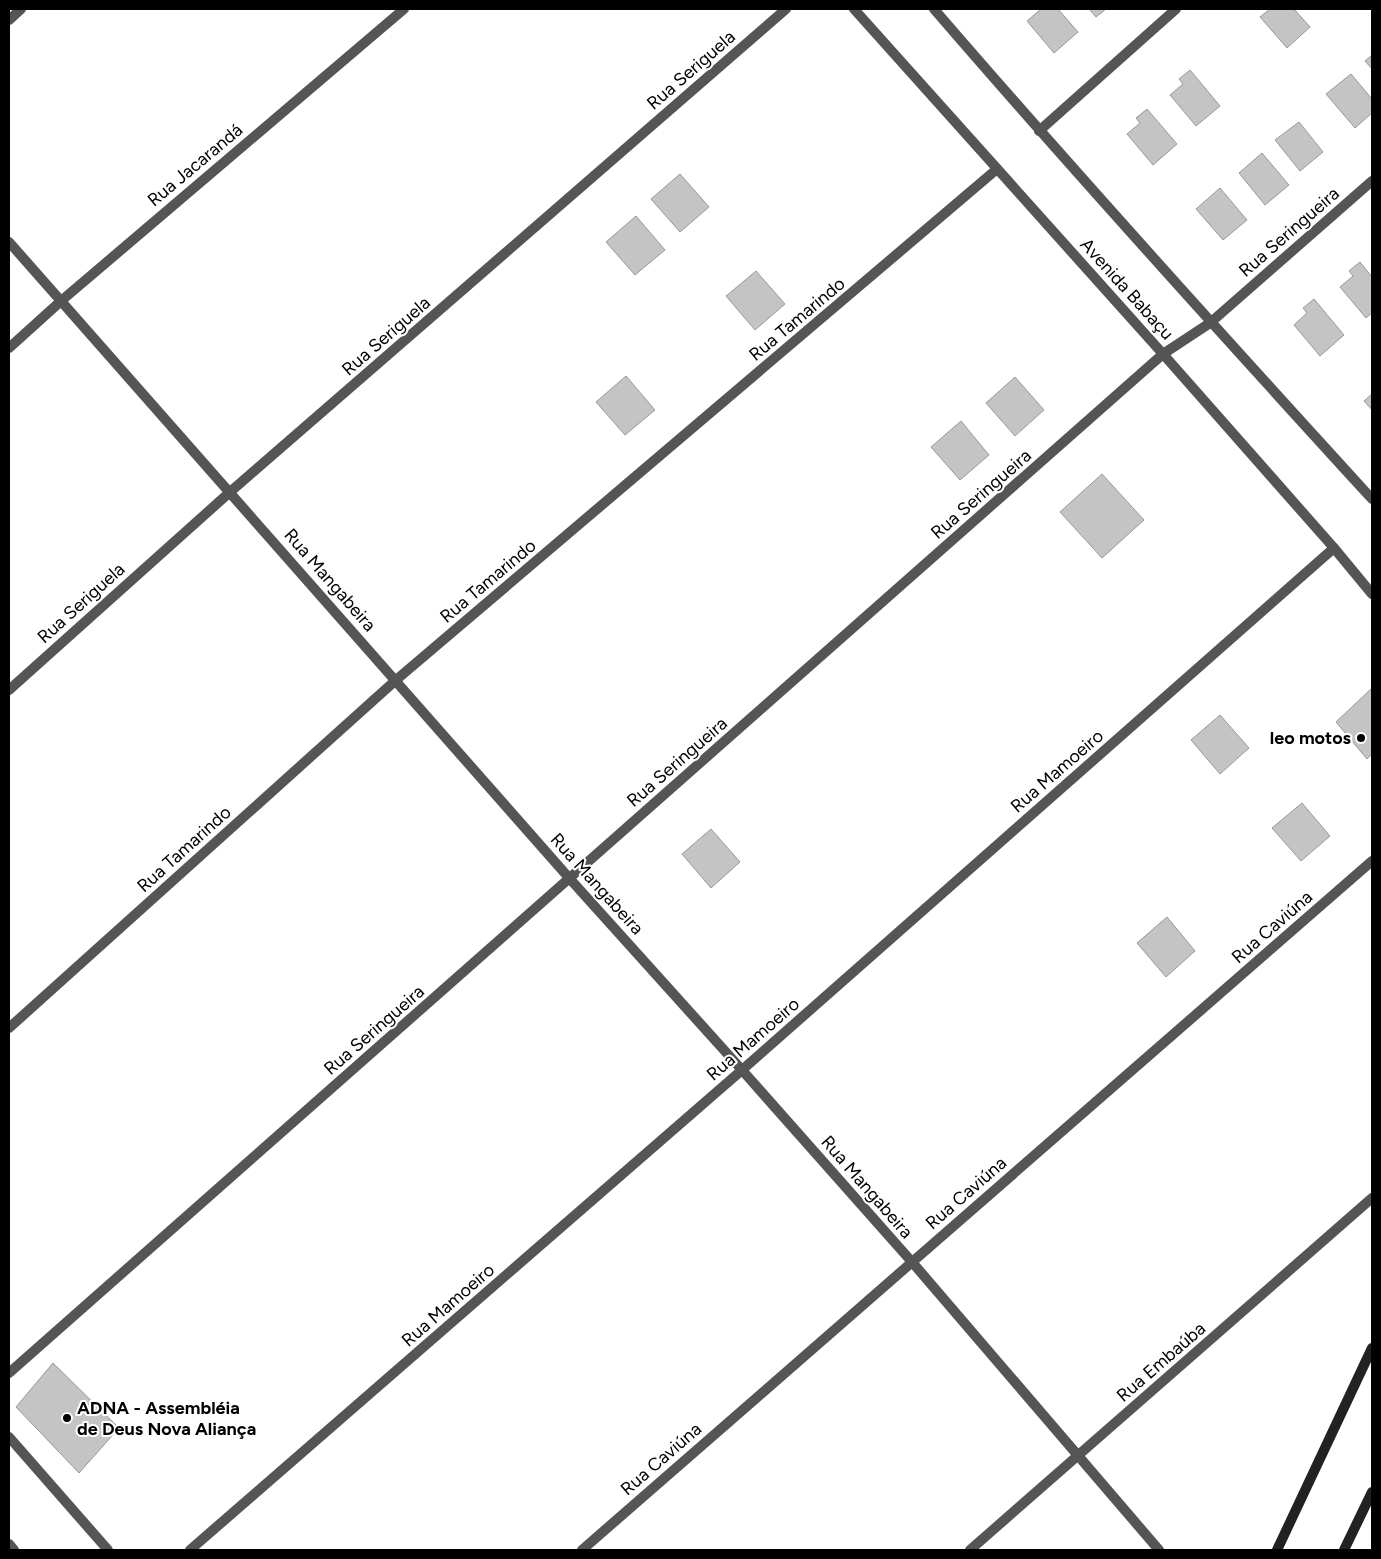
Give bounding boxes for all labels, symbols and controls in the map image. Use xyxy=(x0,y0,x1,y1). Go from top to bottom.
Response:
street label: Rua Seriguela xyxy=(642,26,740,114)
street label: Rua Jacarandá xyxy=(143,119,247,211)
street label: Rua Seringueira xyxy=(1234,182,1344,282)
street label: Avenida Babaçu xyxy=(1076,234,1178,344)
street label: Rua Tamarindo xyxy=(744,272,850,366)
street label: Rua Seriguela xyxy=(337,292,435,380)
street label: Rua Seringueira xyxy=(926,444,1036,544)
street label: Rua Mangabeira xyxy=(279,524,381,636)
street label: Rua Tamarindo xyxy=(435,534,541,628)
street label: Rua Seriguela xyxy=(33,558,129,648)
street label: Rua Seringueira xyxy=(622,712,732,812)
street label: Rua Mamoeiro xyxy=(1006,725,1108,817)
place label: leo motos xyxy=(1270,727,1352,749)
marker: leo motos xyxy=(1355,732,1367,744)
street label: Rua Tamarindo xyxy=(133,801,235,897)
street label: Rua Mangabeira xyxy=(546,829,648,939)
street label: Rua Caviúna xyxy=(1227,886,1317,968)
street label: Rua Seringueira xyxy=(319,980,429,1080)
street label: Rua Mamoeiro xyxy=(702,993,804,1085)
street label: Rua Mangabeira xyxy=(816,1131,918,1243)
street label: Rua Caviúna xyxy=(921,1152,1011,1234)
street label: Rua Mamoeiro xyxy=(397,1259,499,1351)
street label: Rua Embaúba xyxy=(1112,1317,1210,1407)
place label: ADNA - Assembléia de Deus Nova Aliança xyxy=(77,1397,256,1440)
marker: ADNA - Assembléia de Deus Nova Aliança xyxy=(61,1412,73,1424)
street label: Rua Caviúna xyxy=(616,1418,706,1500)

